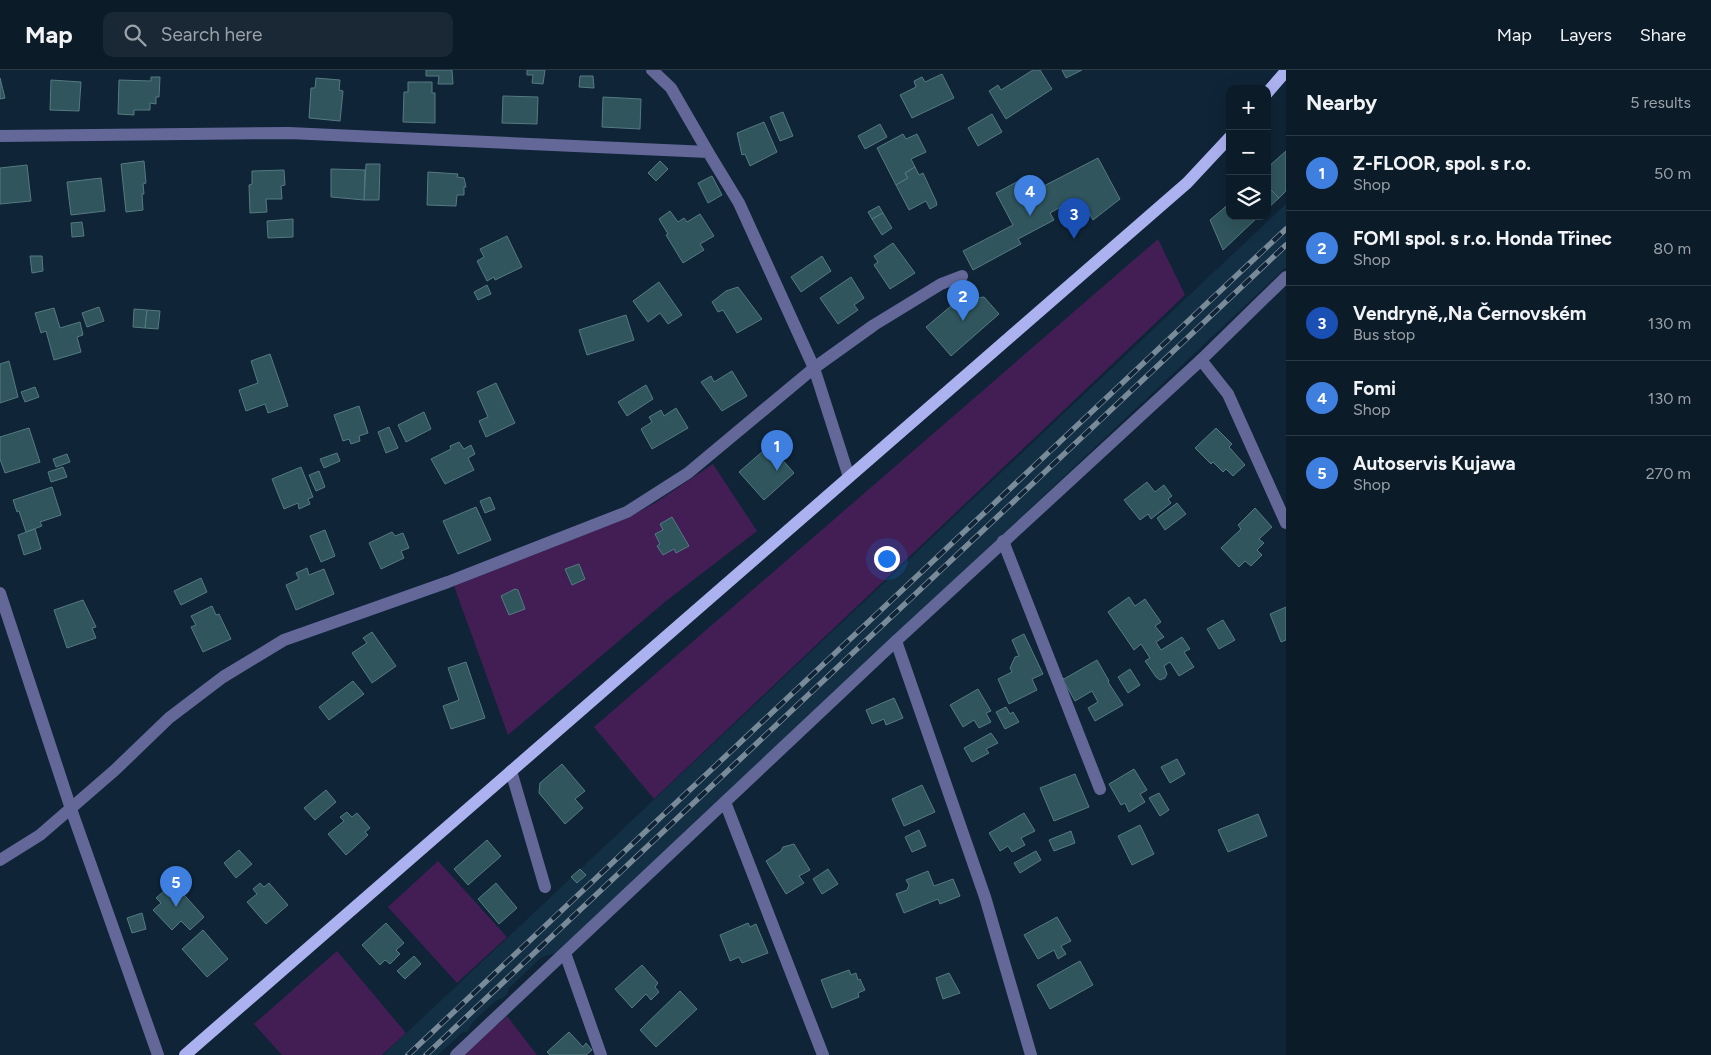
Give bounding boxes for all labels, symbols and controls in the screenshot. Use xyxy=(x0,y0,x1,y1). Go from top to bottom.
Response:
search box xyxy=(103,12,453,57)
text: Map xyxy=(25,20,73,49)
icon: search xyxy=(121,21,149,49)
text: Search here xyxy=(161,23,262,46)
text: Map xyxy=(1497,24,1532,46)
text: Layers xyxy=(1560,24,1612,46)
text: Share xyxy=(1640,24,1686,46)
map controls xyxy=(1226,85,1271,220)
button: + xyxy=(1226,85,1271,130)
text: Nearby xyxy=(1306,90,1377,115)
text: 5 results xyxy=(1630,93,1691,112)
button: − xyxy=(1226,130,1271,175)
text: Z-FLOOR, spol. s r.o. xyxy=(1353,152,1531,175)
text: 1 xyxy=(1319,164,1325,183)
text: 50 m xyxy=(1654,164,1691,183)
pin: 4 xyxy=(1014,175,1046,216)
button: layers xyxy=(1226,175,1271,220)
text: Shop xyxy=(1353,175,1391,194)
pin: 3 xyxy=(1058,198,1090,239)
text: FOMI spol. s r.o. Honda Třinec xyxy=(1353,227,1612,250)
text: 2 xyxy=(1317,239,1327,258)
text: 80 m xyxy=(1653,239,1691,258)
text: Shop xyxy=(1353,250,1391,269)
pin: 2 xyxy=(947,280,979,321)
text: Vendryně,,Na Černovském xyxy=(1353,302,1586,325)
text: 3 xyxy=(1318,314,1326,333)
text: 130 m xyxy=(1648,314,1691,333)
text: Bus stop xyxy=(1353,325,1415,344)
text: Fomi xyxy=(1353,377,1396,400)
text: 4 xyxy=(1317,389,1327,408)
text: 130 m xyxy=(1648,389,1691,408)
text: Shop xyxy=(1353,400,1391,419)
pin: 1 xyxy=(761,430,793,471)
text: Autoservis Kujawa xyxy=(1353,452,1516,475)
text: 5 xyxy=(1317,464,1327,483)
text: 270 m xyxy=(1646,464,1691,483)
text: Shop xyxy=(1353,475,1391,494)
your location xyxy=(874,546,900,572)
pin: 5 xyxy=(160,866,192,907)

